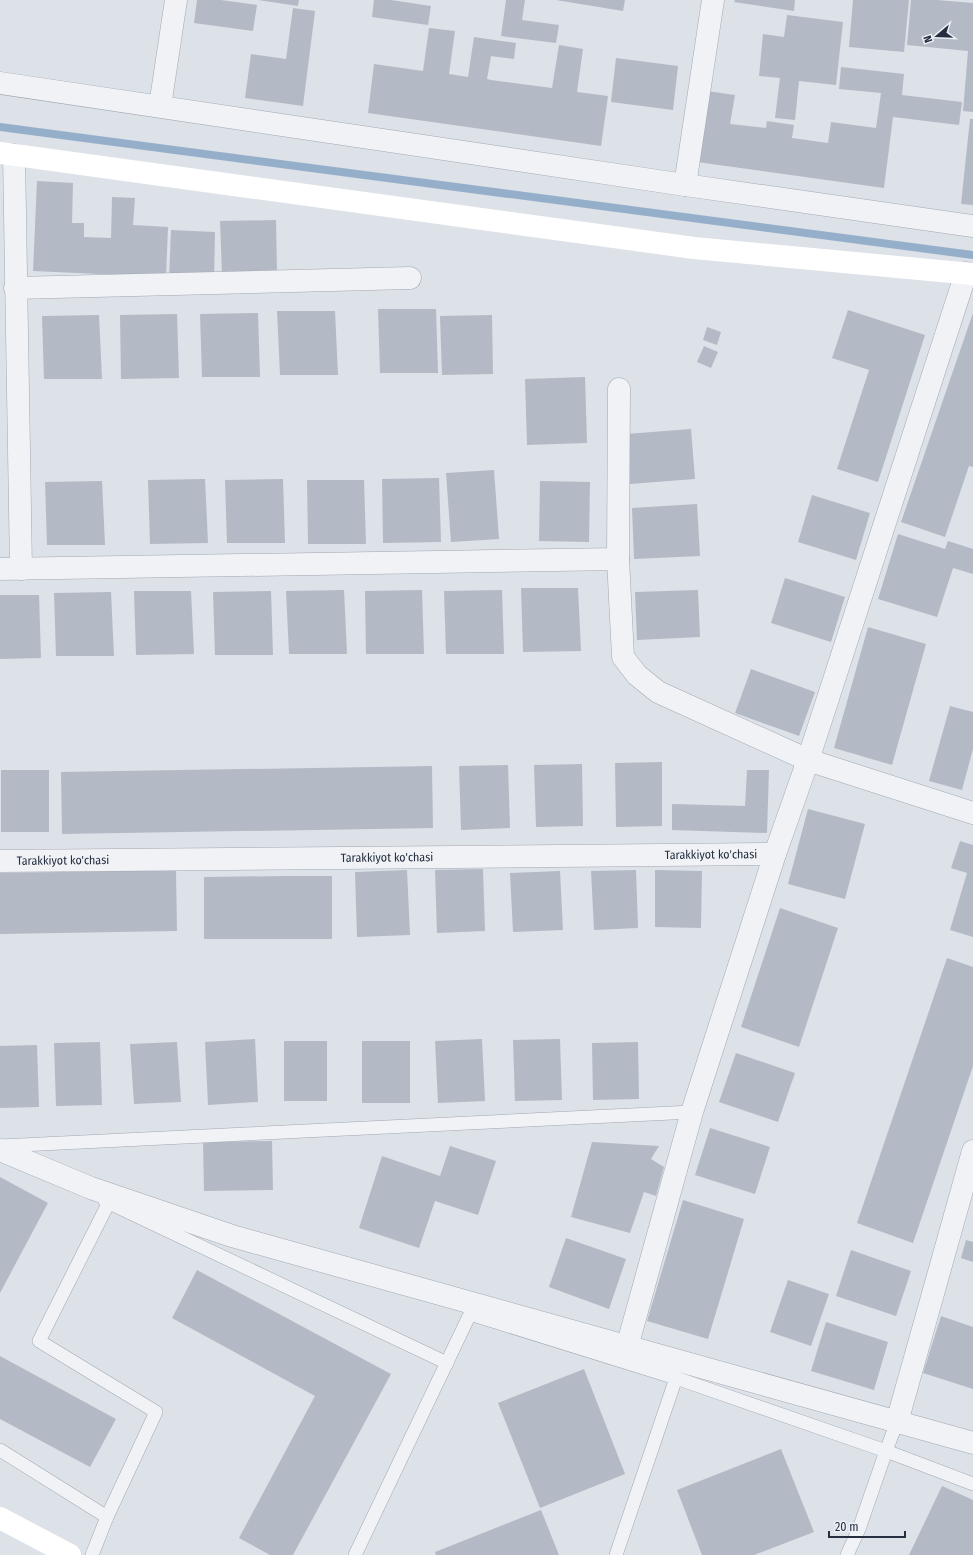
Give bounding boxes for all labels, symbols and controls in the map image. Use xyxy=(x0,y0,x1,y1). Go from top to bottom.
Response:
north arrow xyxy=(917,16,957,56)
text: N xyxy=(921,34,935,44)
street label: Tarakkiyot ko'chasi xyxy=(665,847,757,862)
street label: Tarakkiyot ko'chasi xyxy=(341,850,433,865)
street label: Tarakkiyot ko'chasi xyxy=(17,853,109,868)
scale bar xyxy=(829,1513,905,1539)
text: 20 m xyxy=(835,1520,859,1534)

